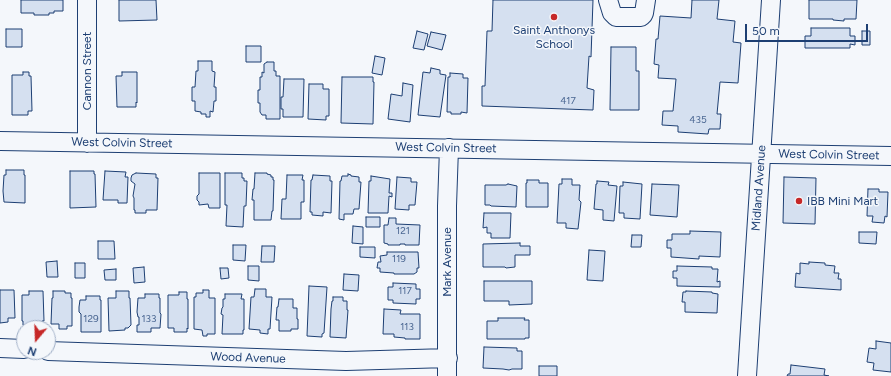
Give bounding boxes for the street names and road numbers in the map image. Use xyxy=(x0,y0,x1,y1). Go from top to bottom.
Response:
street label: Cannon Street xyxy=(80,32,94,110)
street label: West Colvin Street xyxy=(71,135,173,151)
street label: West Colvin Street xyxy=(395,140,497,156)
street label: Midland Avenue xyxy=(749,145,769,231)
street label: West Colvin Street xyxy=(778,147,880,163)
street label: Mark Avenue xyxy=(440,227,454,297)
street label: Wood Avenue xyxy=(210,349,286,367)

